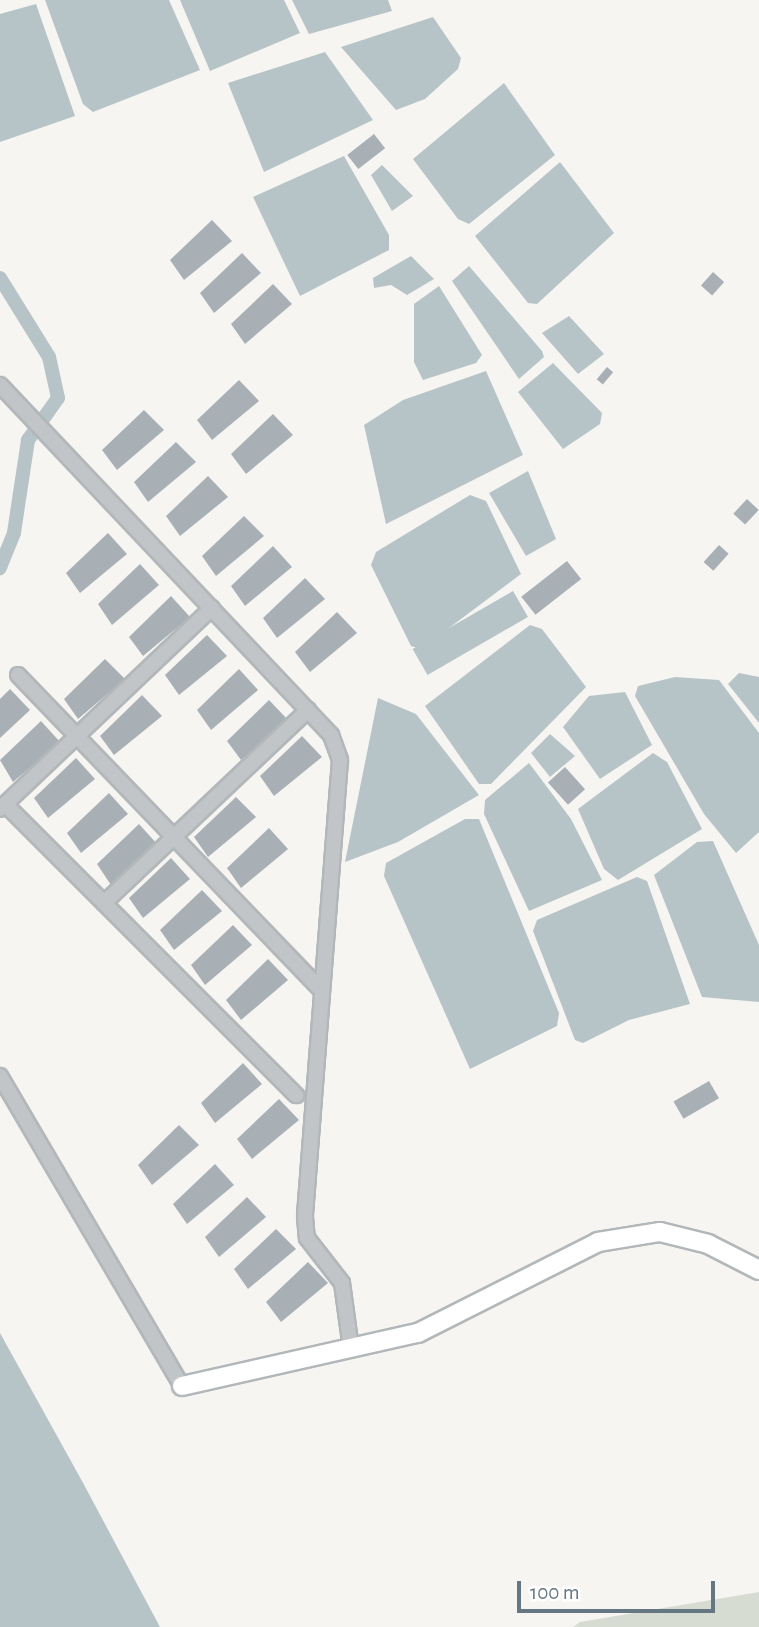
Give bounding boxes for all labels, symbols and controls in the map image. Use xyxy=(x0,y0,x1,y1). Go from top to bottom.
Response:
scale bar xyxy=(521,1568,719,1612)
text: 100 m xyxy=(530,1582,580,1603)

